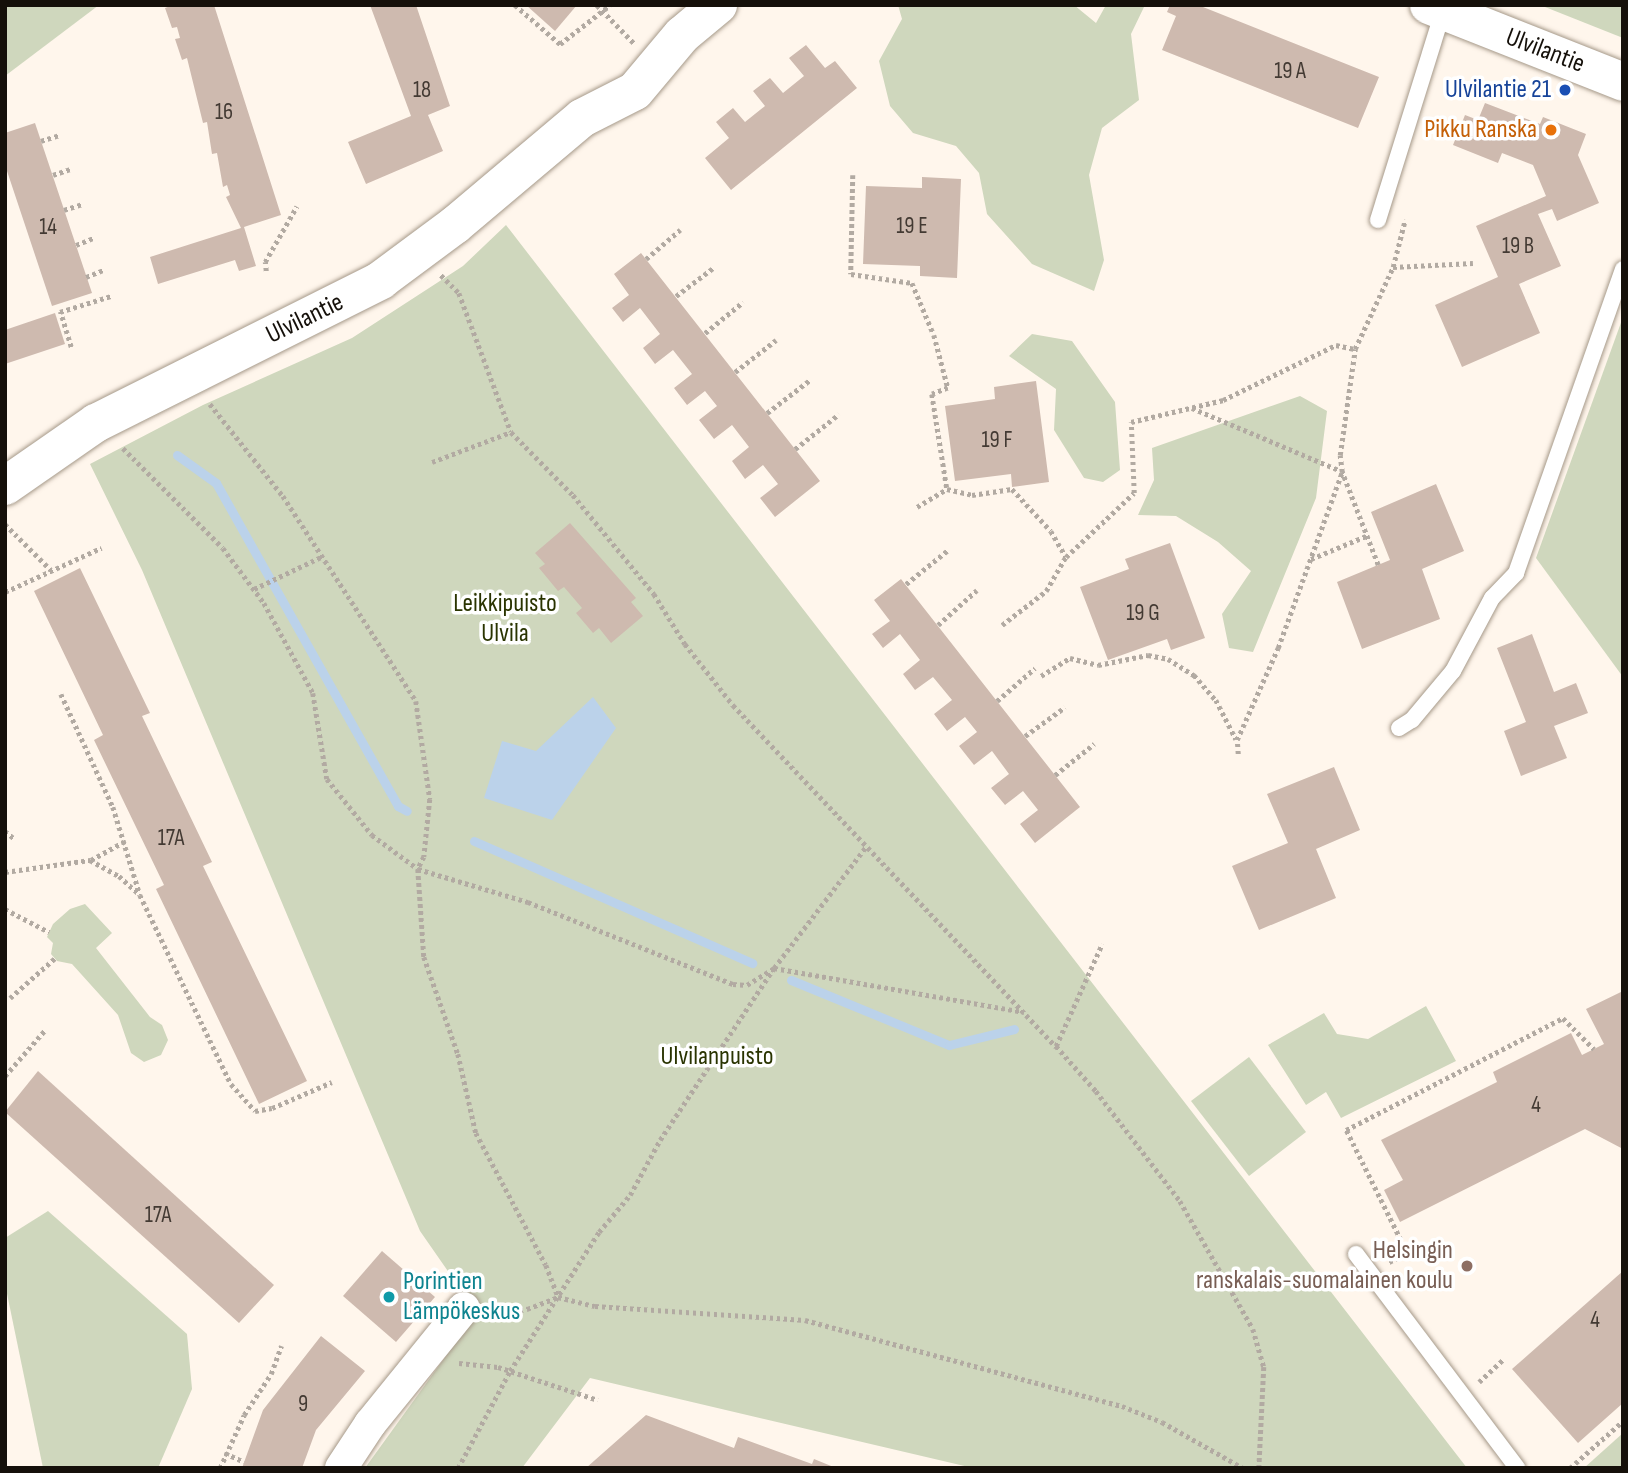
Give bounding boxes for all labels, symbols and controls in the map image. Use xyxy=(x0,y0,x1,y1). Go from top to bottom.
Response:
street label: Ulvilantie xyxy=(1501,22,1589,80)
house number: 19 A xyxy=(1274,57,1306,85)
place label: Ulvilantie 21 xyxy=(1445,74,1551,106)
house number: 18 xyxy=(413,76,431,104)
marker: Ulvilantie 21 xyxy=(1557,82,1573,98)
house number: 16 xyxy=(215,98,233,126)
place label: Pikku Ranska xyxy=(1424,114,1537,146)
marker: Pikku Ranska xyxy=(1543,122,1559,138)
house number: 19 E xyxy=(896,212,928,240)
house number: 14 xyxy=(39,213,57,241)
house number: 19 B xyxy=(1502,232,1534,260)
street label: Ulvilantie xyxy=(261,287,349,351)
house number: 19 F xyxy=(982,426,1012,454)
park label: Leikkipuisto Ulvila xyxy=(453,588,557,650)
house number: 19 G xyxy=(1126,599,1160,627)
house number: 17A xyxy=(158,824,184,852)
park label: Ulvilanpuisto xyxy=(661,1041,773,1073)
house number: 4 xyxy=(1531,1091,1541,1119)
house number: 17A xyxy=(145,1201,171,1229)
place label: Helsingin ranskalais-suomalainen koulu xyxy=(1196,1235,1453,1296)
marker: Helsingin ranskalais-suomalainen koulu xyxy=(1459,1258,1475,1274)
place label: Porintien Lämpökeskus xyxy=(403,1266,520,1328)
marker: Porintien Lämpökeskus xyxy=(381,1289,397,1305)
house number: 4 xyxy=(1590,1306,1600,1334)
house number: 9 xyxy=(298,1390,308,1418)

